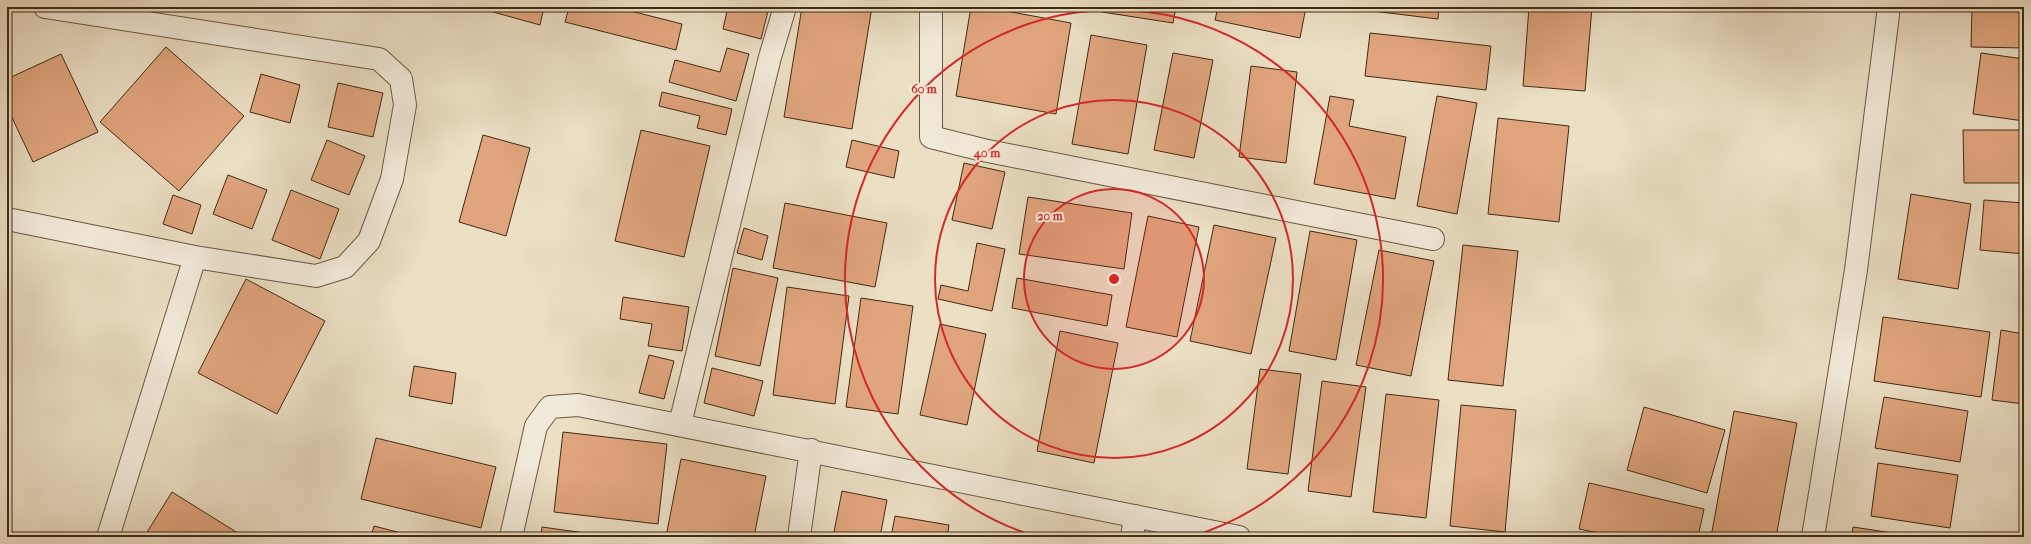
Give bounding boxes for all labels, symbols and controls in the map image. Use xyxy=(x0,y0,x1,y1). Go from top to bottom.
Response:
text: 60 m xyxy=(911,82,938,96)
text: 40 m xyxy=(973,146,1001,161)
text: 20 m xyxy=(1037,209,1064,223)
centre of rings xyxy=(1107,272,1121,286)

